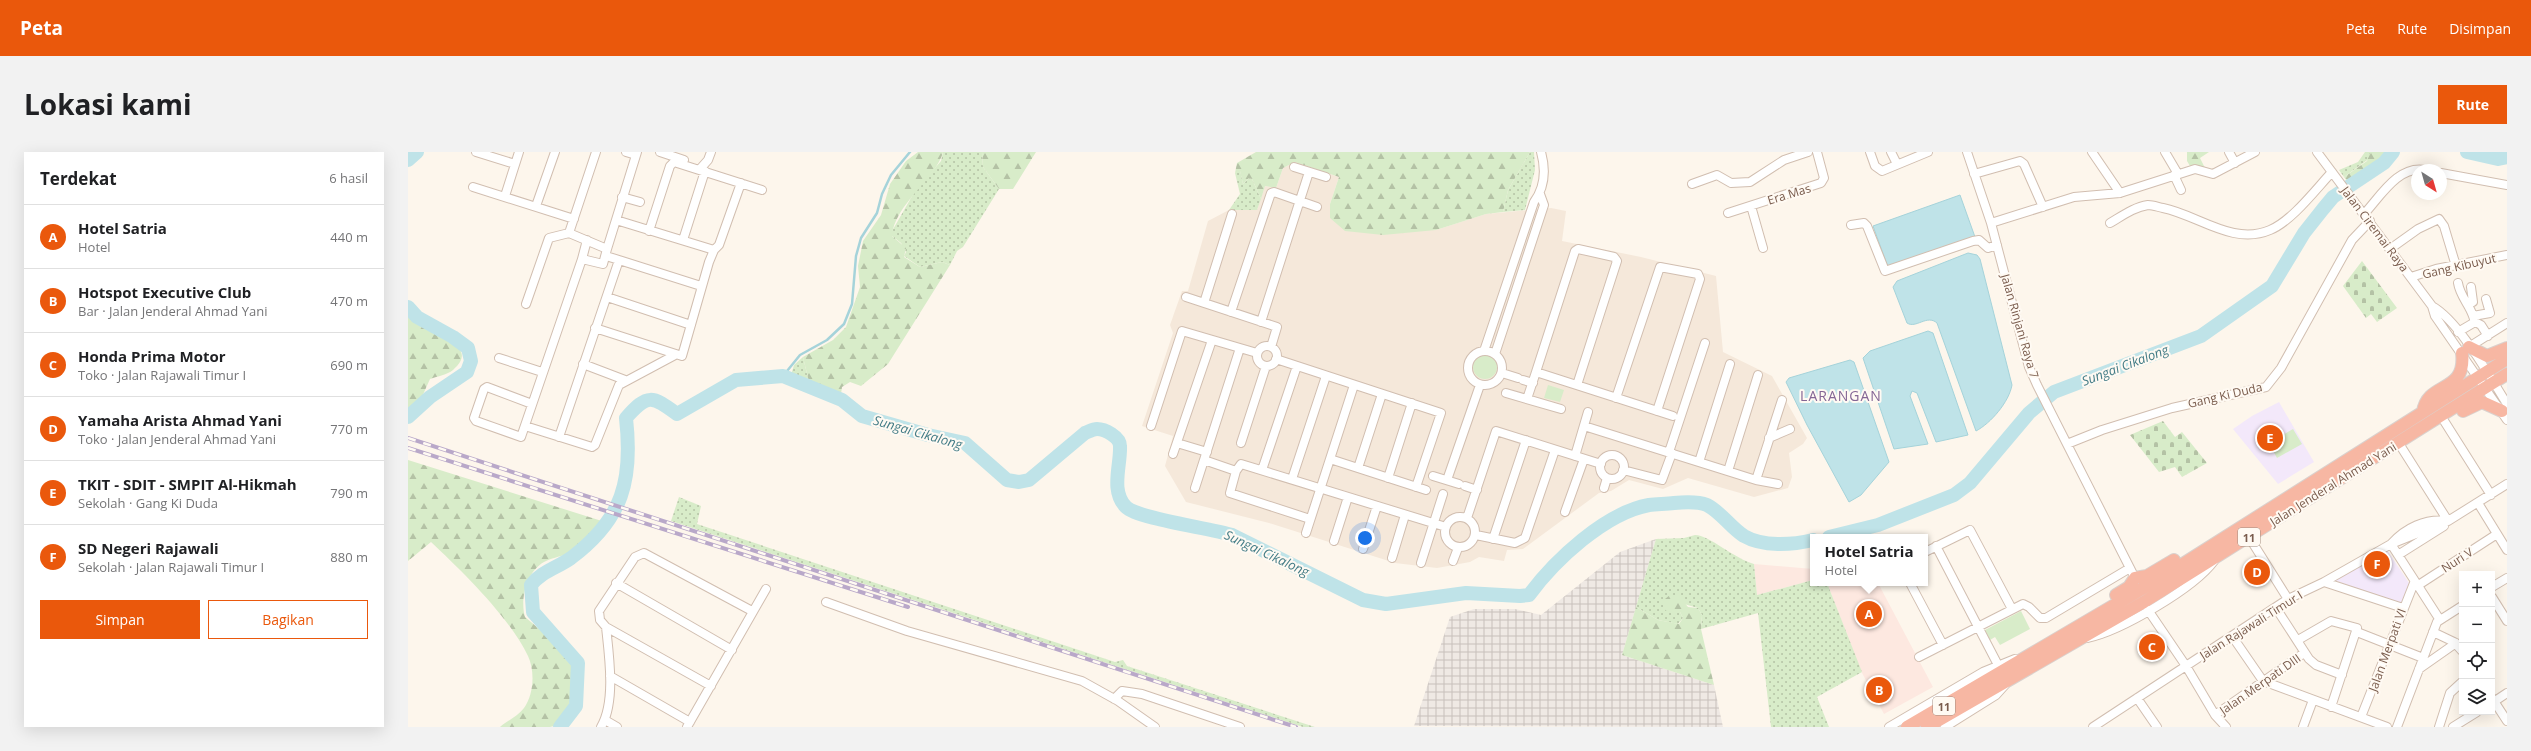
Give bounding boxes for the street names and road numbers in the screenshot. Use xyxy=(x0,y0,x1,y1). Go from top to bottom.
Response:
street label: Era Mas xyxy=(1765,179,1813,209)
street label: Jalan Ciremai Raya xyxy=(2337,182,2413,275)
street label: Gang Kibuyut xyxy=(2420,249,2498,283)
street label: Jalan Rinjani Raya 7 xyxy=(1997,271,2043,380)
street label: Gang Ki Duda xyxy=(2186,378,2264,412)
street label: Jalan Jenderal Ahmad Yani xyxy=(2266,438,2399,530)
road number: 11 xyxy=(2238,528,2260,546)
street label: Nuri V xyxy=(2438,543,2477,577)
street label: Jalan Rajawali Timur I xyxy=(2195,586,2306,664)
street label: Jalan Merpati VI xyxy=(2364,606,2410,695)
street label: Jalan Merpati DIII xyxy=(2215,650,2304,719)
road number: 11 xyxy=(1933,697,1955,715)

